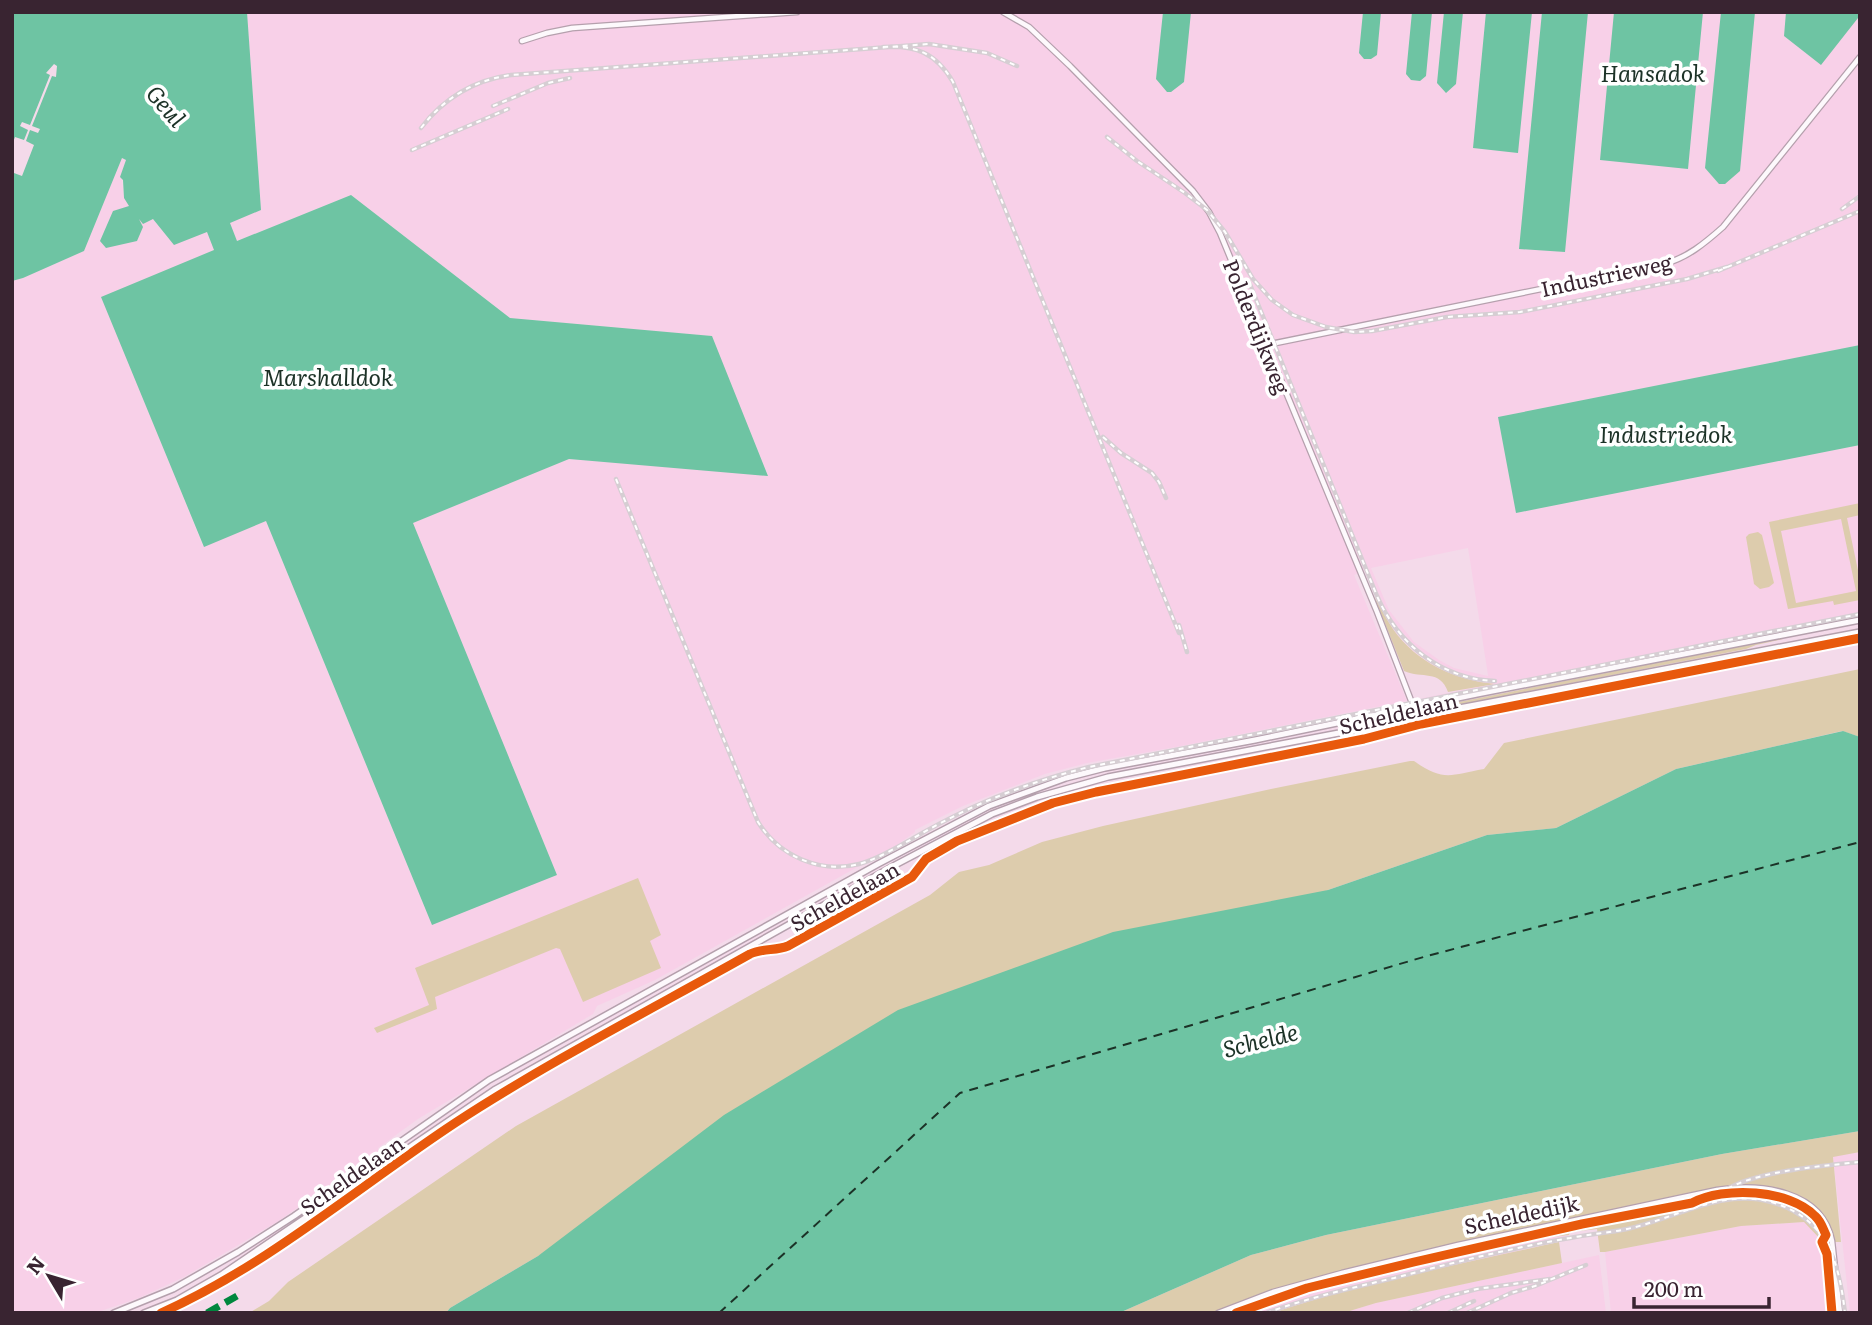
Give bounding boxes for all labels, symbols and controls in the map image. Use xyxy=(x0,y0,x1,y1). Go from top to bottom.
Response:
water label: Hansadok xyxy=(1601,55,1706,89)
water label: Geul xyxy=(139,77,195,134)
street label: Industrieweg xyxy=(1537,245,1675,303)
street label: Polderdijkweg xyxy=(1217,254,1299,398)
water label: Marshalldok xyxy=(263,359,394,393)
water label: Industriedok xyxy=(1599,416,1733,450)
street label: Scheldelaan xyxy=(1336,683,1460,741)
street label: Scheldelaan xyxy=(784,852,904,938)
water label: Schelde xyxy=(1219,1013,1301,1065)
street label: Scheldelaan xyxy=(293,1127,409,1221)
street label: Scheldedijk xyxy=(1461,1186,1581,1240)
north arrow xyxy=(14,1241,84,1311)
text: N xyxy=(19,1250,51,1280)
scale bar xyxy=(1634,1266,1769,1310)
text: 200 m xyxy=(1644,1272,1704,1303)

